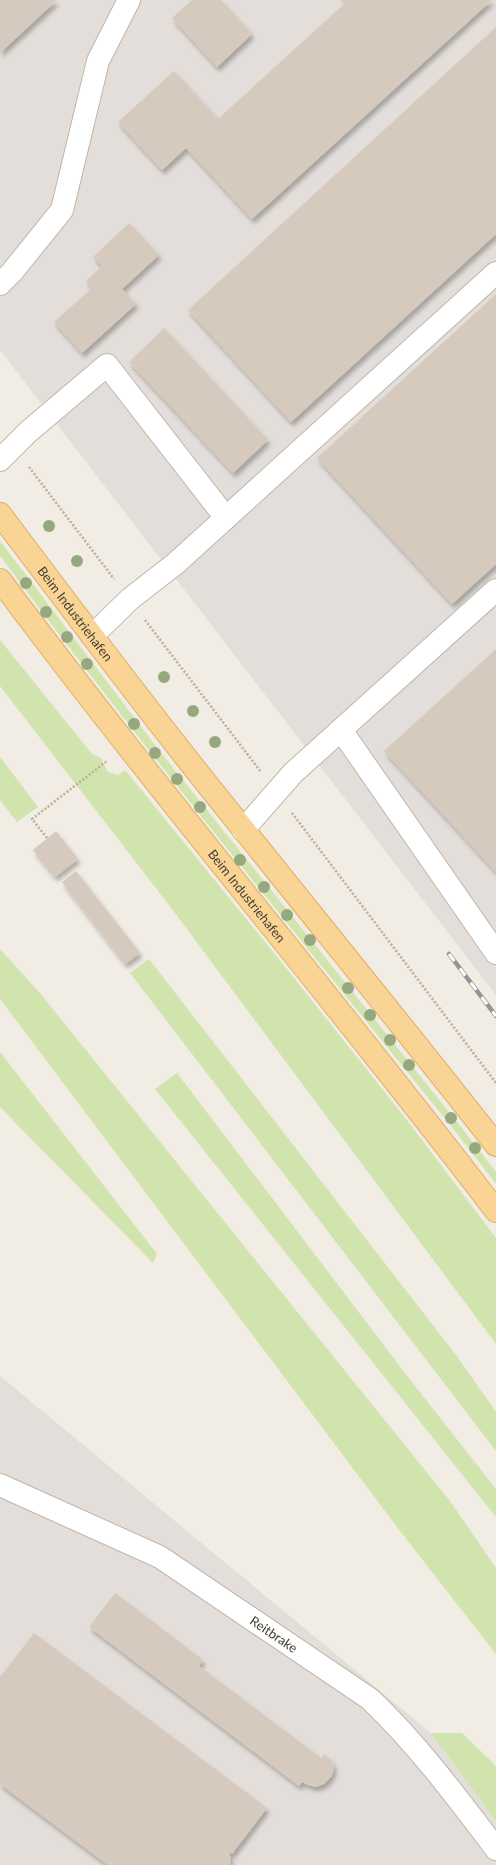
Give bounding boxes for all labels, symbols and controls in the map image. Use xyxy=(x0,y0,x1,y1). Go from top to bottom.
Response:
street label: Beim Industriehafen xyxy=(34,563,116,664)
street label: Beim Industriehafen xyxy=(205,846,289,946)
street label: Reitbrake xyxy=(247,1612,301,1656)

